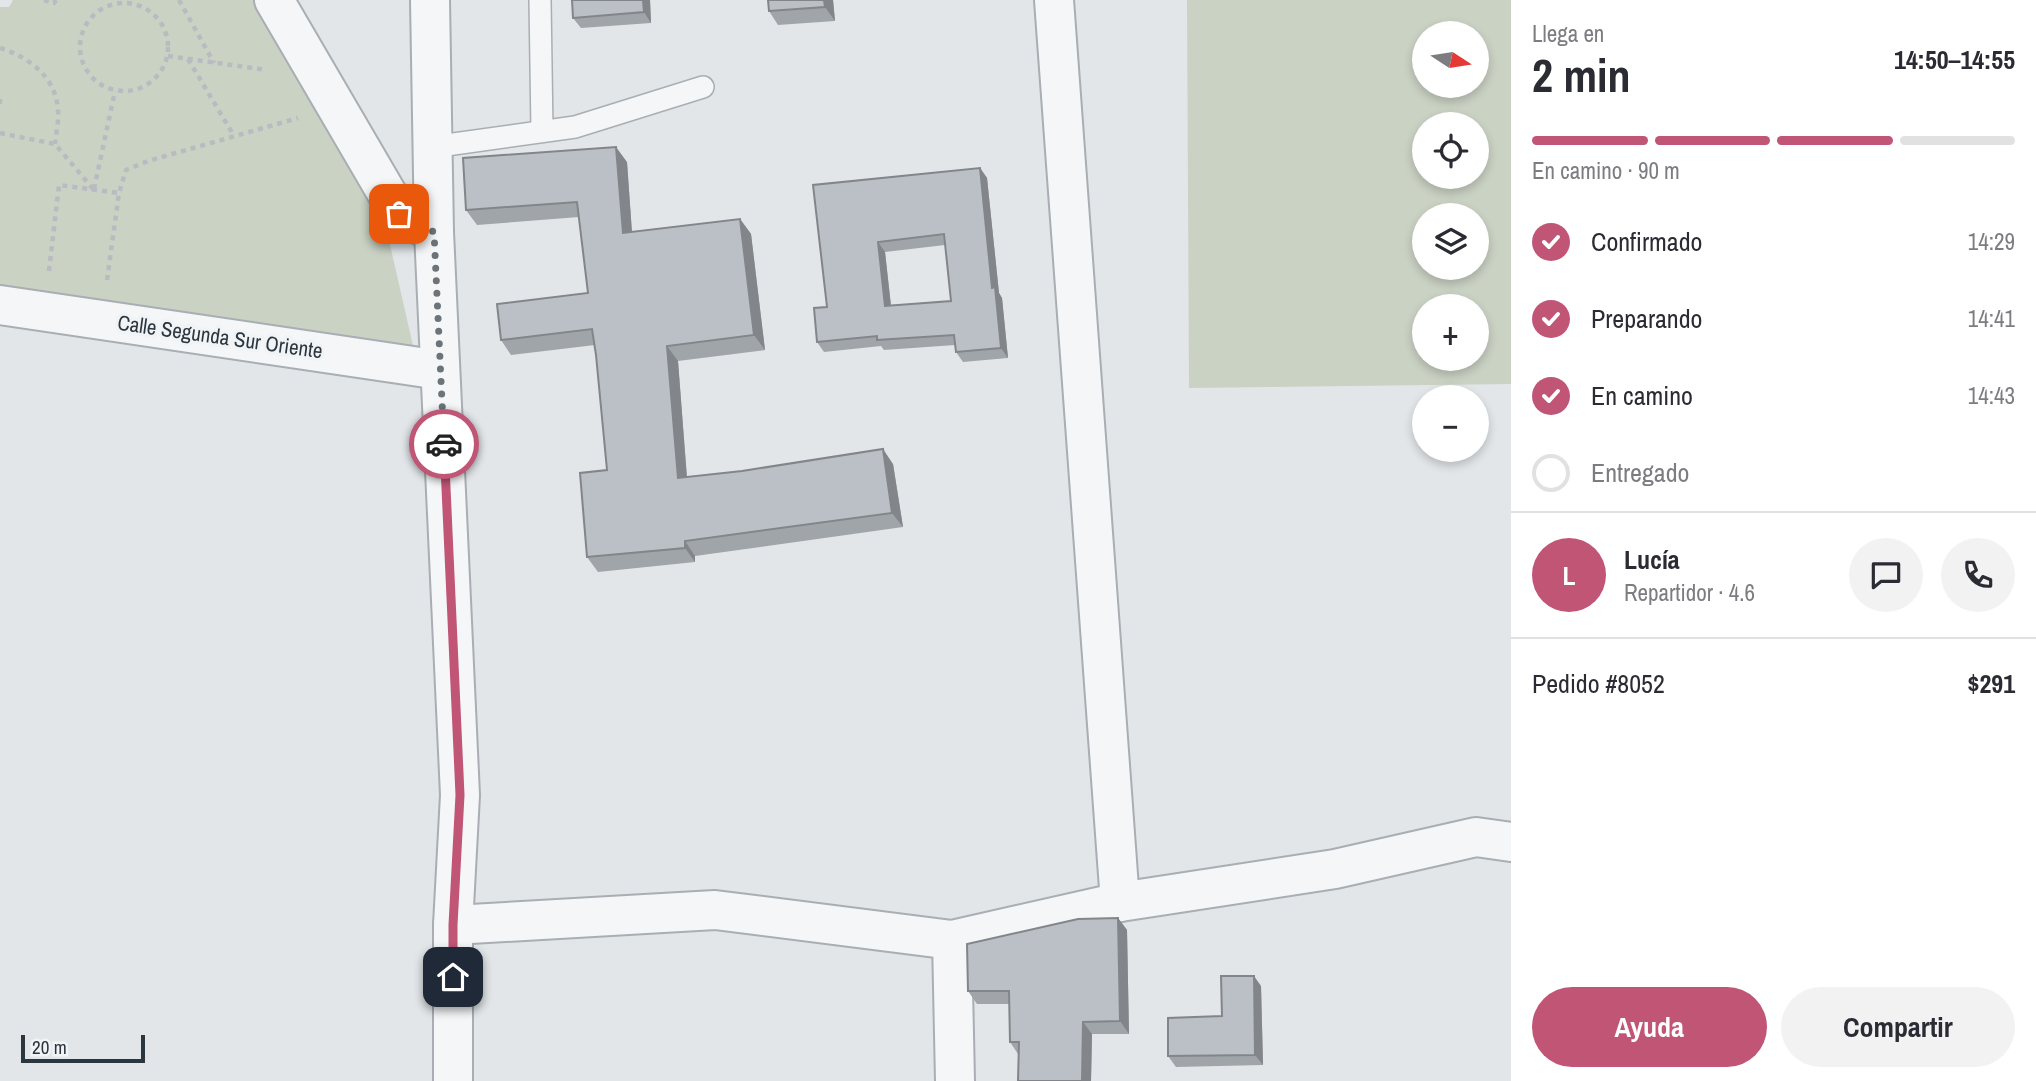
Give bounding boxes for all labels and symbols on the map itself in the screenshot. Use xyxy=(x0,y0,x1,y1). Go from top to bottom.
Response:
north arrow xyxy=(1412,21,1489,98)
pin xyxy=(369,184,429,244)
street label: Calle Segunda Sur Oriente xyxy=(116,308,324,365)
courier xyxy=(409,409,479,479)
pin xyxy=(423,947,483,1007)
scale bar xyxy=(21,1032,145,1064)

